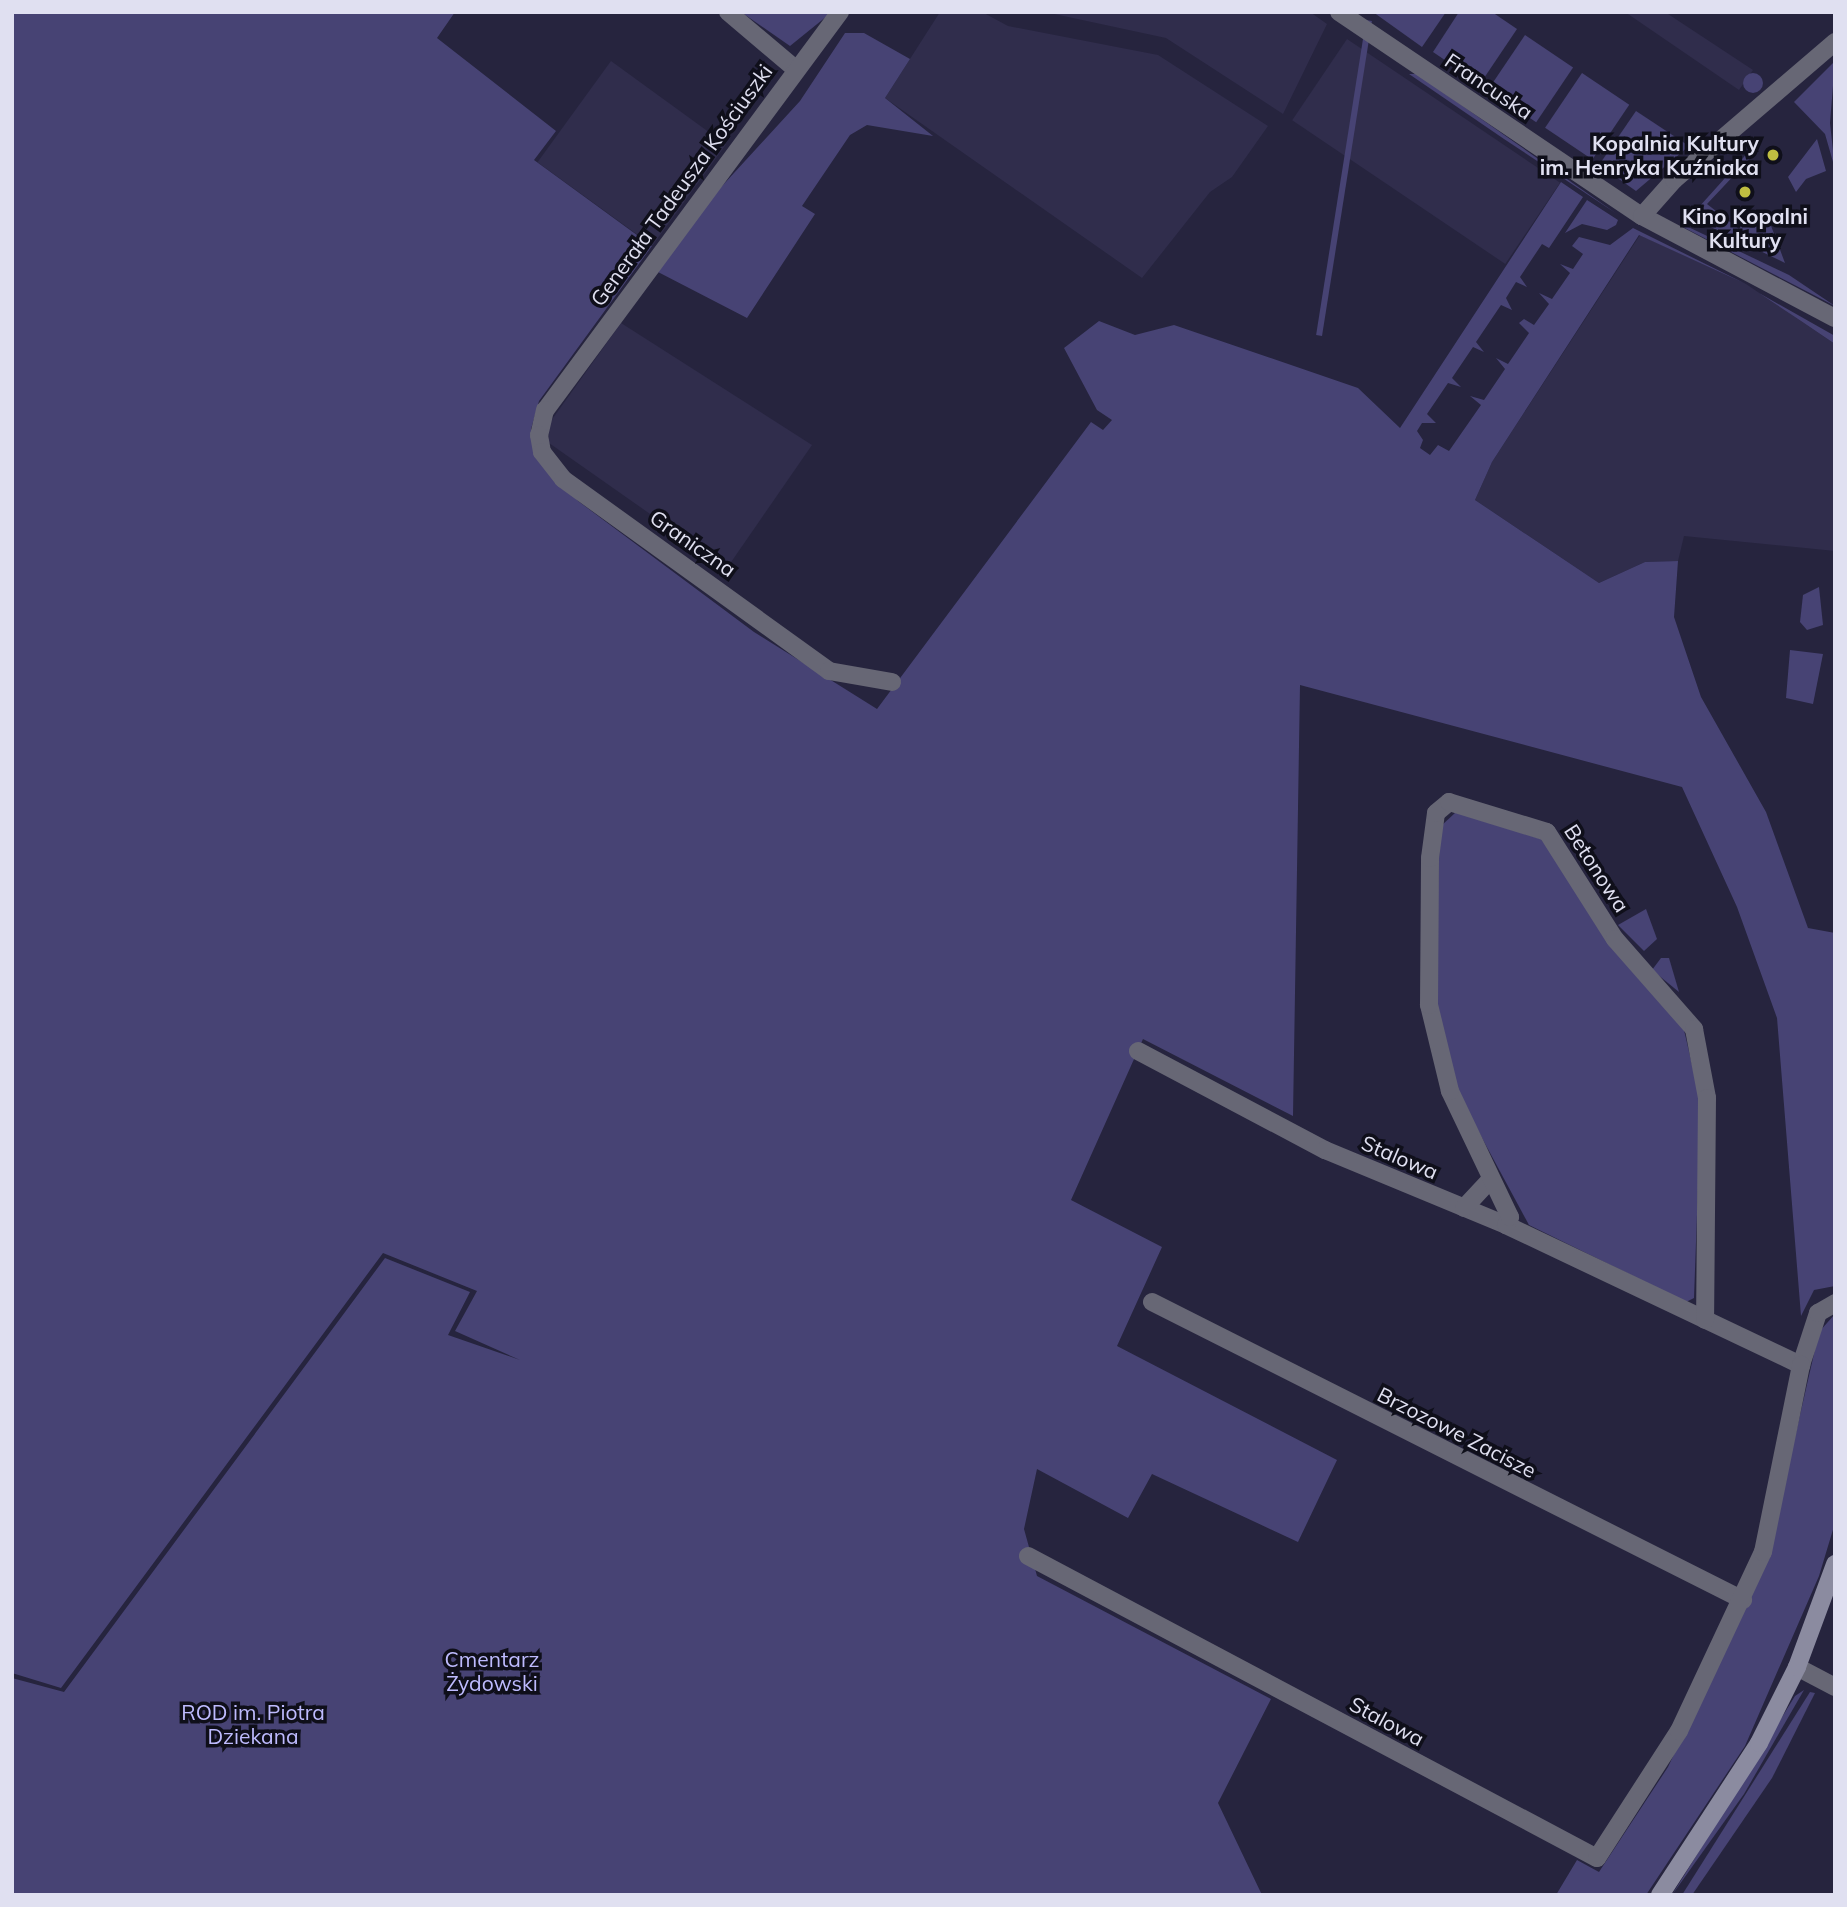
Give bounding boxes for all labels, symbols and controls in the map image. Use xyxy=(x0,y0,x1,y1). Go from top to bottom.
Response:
street label: Francuska xyxy=(1440,48,1538,124)
street label: Generała Tadeusza Kościuszki xyxy=(585,59,777,311)
place label: Kopalnia Kultury im. Henryka Kuźniaka xyxy=(1540,130,1759,180)
marker: Kopalnia Kultury im. Henryka Kuźniaka xyxy=(1765,147,1781,163)
marker: Kino Kopalni Kultury xyxy=(1737,184,1753,200)
place label: Kino Kopalni Kultury xyxy=(1682,203,1808,253)
street label: Graniczna xyxy=(645,504,741,582)
street label: Betonowa xyxy=(1559,819,1635,917)
street label: Stalowa xyxy=(1358,1130,1442,1184)
street label: Brzozowe Zacisze xyxy=(1373,1381,1541,1483)
park label: Cmentarz Żydowski xyxy=(444,1646,540,1696)
street label: Stalowa xyxy=(1346,1691,1428,1751)
park label: ROD im. Piotra Dziekana xyxy=(181,1699,325,1749)

